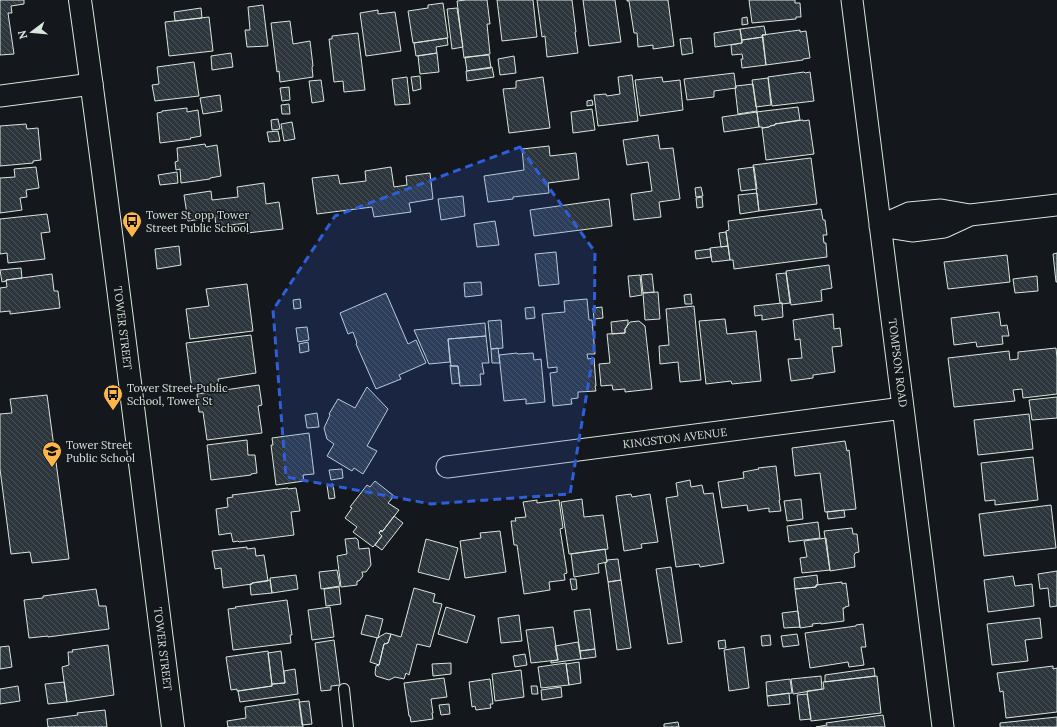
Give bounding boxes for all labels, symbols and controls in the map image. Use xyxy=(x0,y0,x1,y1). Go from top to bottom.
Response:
north arrow xyxy=(12,12,52,52)
text: N xyxy=(14,28,30,41)
place label: Tower St opp Tower Street Public School xyxy=(146,208,249,235)
bus stop icon: Tower St opp Tower Street Public School xyxy=(121,210,143,238)
street label: TOWER STREET xyxy=(111,285,135,371)
street label: TOMPSON ROAD xyxy=(886,318,910,408)
place label: Tower Street Public School, Tower St xyxy=(127,381,228,408)
bus stop icon: Tower Street Public School, Tower St xyxy=(102,383,124,411)
street label: KINGSTON AVENUE xyxy=(622,425,728,451)
place label: Tower Street Public School xyxy=(66,438,135,465)
school or university icon: Tower Street Public School xyxy=(41,440,63,468)
street label: TOWER STREET xyxy=(151,606,175,692)

